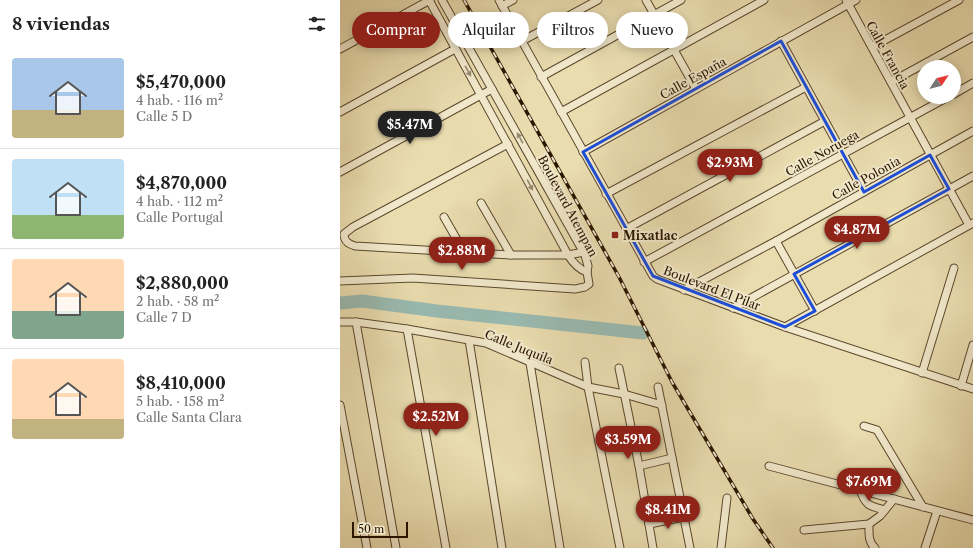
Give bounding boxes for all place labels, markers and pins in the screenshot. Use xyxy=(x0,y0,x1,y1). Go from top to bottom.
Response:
pin: $5.47M xyxy=(377,111,443,145)
pin: $2.93M xyxy=(697,149,763,183)
pin: $4.87M xyxy=(824,216,890,250)
place label: Mixatlac xyxy=(623,228,678,243)
marker: Mixatlac xyxy=(610,230,620,240)
pin: $2.88M xyxy=(429,237,495,271)
pin: $2.52M xyxy=(403,403,469,437)
pin: $3.59M xyxy=(595,426,661,460)
pin: $7.69M xyxy=(836,468,902,502)
pin: $8.41M xyxy=(635,496,701,530)

